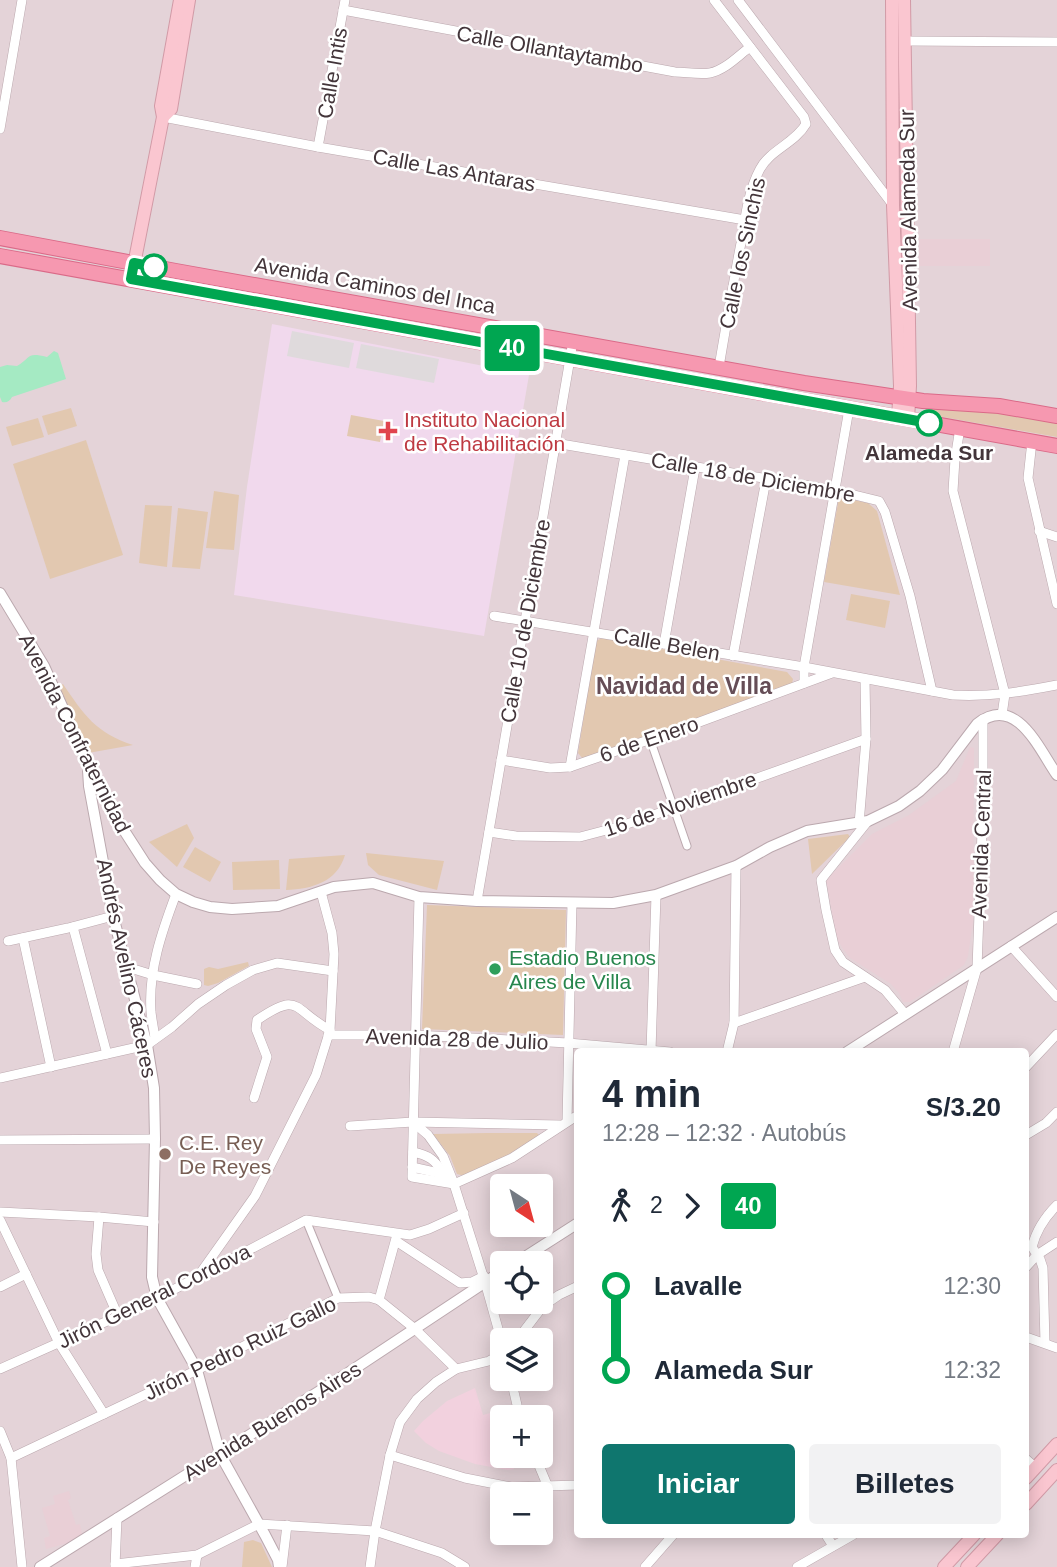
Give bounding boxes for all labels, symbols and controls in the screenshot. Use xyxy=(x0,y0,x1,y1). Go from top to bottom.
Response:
street label: Calle Ollantaytambo xyxy=(455,21,645,77)
street label: Calle Intis xyxy=(313,26,351,120)
street label: Avenida Alameda Sur xyxy=(895,109,921,311)
street label: Calle Las Antaras xyxy=(371,144,537,196)
street label: Calle los Sinchis xyxy=(715,175,769,331)
street label: Avenida Caminos del Inca xyxy=(253,253,497,318)
unlabelled marker xyxy=(141,254,167,280)
line badge: 40 xyxy=(480,325,544,371)
text: 40 xyxy=(499,334,525,361)
place label: Instituto Nacional de Rehabilitación xyxy=(404,408,565,455)
marker: Alameda Sur xyxy=(916,410,942,436)
marker: Instituto Nacional de Rehabilitación xyxy=(378,421,398,441)
place label: Alameda Sur xyxy=(865,441,993,464)
street label: Calle 18 de Diciembre xyxy=(649,448,857,506)
street label: Calle 10 de Diciembre xyxy=(496,517,554,725)
street label: Calle Belen xyxy=(612,623,722,665)
street label: Avenida Confraternidad xyxy=(15,630,135,836)
district label: Navidad de Villa xyxy=(596,673,772,699)
street label: 6 de Enero xyxy=(597,711,701,767)
street label: 16 de Noviembre xyxy=(601,767,759,841)
street label: Avenida Central xyxy=(967,769,995,919)
street label: Andrés Avelino Cáceres xyxy=(92,856,162,1080)
place label: Estadio Buenos Aires de Villa xyxy=(509,946,656,993)
marker: Estadio Buenos Aires de Villa xyxy=(487,961,503,977)
street label: Avenida 28 de Julio xyxy=(365,1024,549,1054)
text: 4 min xyxy=(602,1073,701,1115)
text: S/3.20 xyxy=(926,1092,1001,1122)
text: 12:28 – 12:32 · Autobús xyxy=(602,1120,846,1146)
place label: C.E. Rey De Reyes xyxy=(179,1131,271,1178)
marker: C.E. Rey De Reyes xyxy=(157,1146,173,1162)
north arrow xyxy=(490,1174,553,1237)
map controls xyxy=(490,1174,553,1545)
icon: walk xyxy=(602,1187,640,1225)
icon: forward xyxy=(673,1187,711,1225)
text: 2 xyxy=(650,1192,663,1218)
text: 40 xyxy=(735,1192,762,1219)
street label: Jirón General Cordova xyxy=(54,1239,254,1353)
button: locate xyxy=(490,1251,553,1314)
text: Lavalle xyxy=(654,1271,742,1301)
text: 12:30 xyxy=(943,1273,1001,1299)
street label: Jirón Pedro Ruiz Gallo xyxy=(141,1292,339,1404)
button: layers xyxy=(490,1328,553,1391)
text: Alameda Sur xyxy=(654,1355,813,1385)
street label: Avenida Buenos Aires xyxy=(179,1357,365,1485)
text: 12:32 xyxy=(943,1357,1001,1383)
button: + xyxy=(490,1405,553,1468)
button: Iniciar xyxy=(602,1444,795,1524)
button: Billetes xyxy=(809,1444,1001,1524)
button: − xyxy=(490,1482,553,1545)

